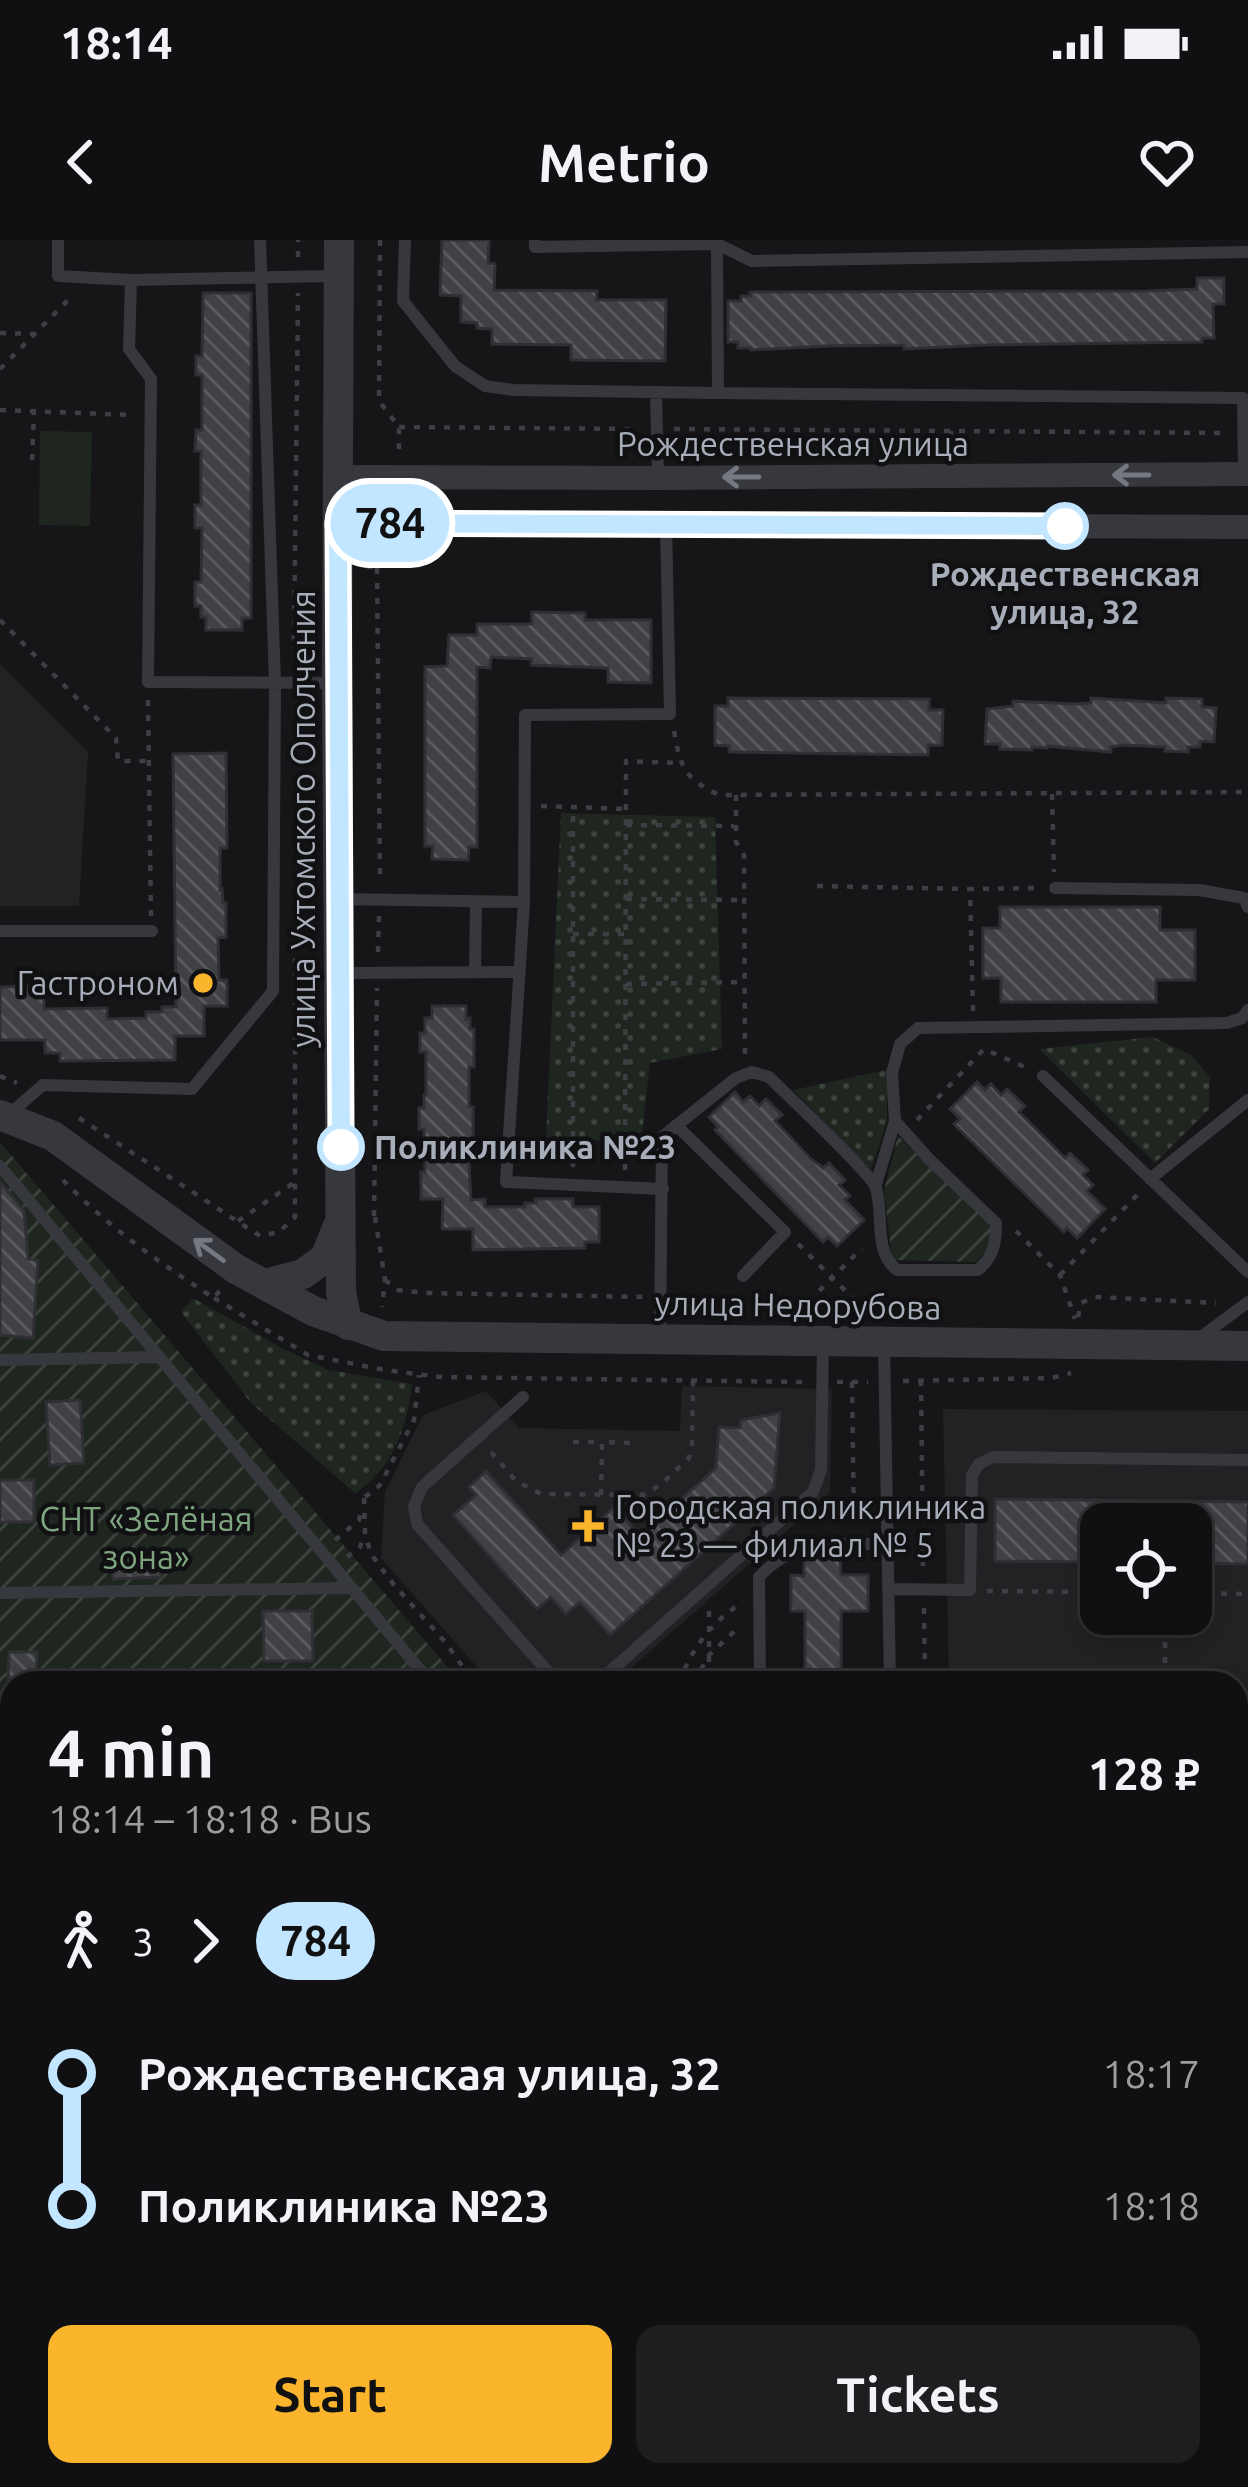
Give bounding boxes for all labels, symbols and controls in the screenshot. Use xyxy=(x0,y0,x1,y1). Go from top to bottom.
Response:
text: 18:14 xyxy=(60,17,173,68)
icon: back xyxy=(48,129,114,195)
icon: heart xyxy=(1134,129,1200,195)
text: Metrio xyxy=(538,132,710,192)
street label: Рождественская улица xyxy=(617,425,969,462)
one-way arrow xyxy=(1112,463,1151,486)
one-way arrow xyxy=(722,466,761,488)
line badge: 784 xyxy=(321,484,459,562)
text: 784 xyxy=(354,499,426,546)
marker: Рождественская улица, 32 xyxy=(1043,504,1087,548)
place label: Рождественская улица, 32 xyxy=(930,555,1200,630)
street label: улица Ухтомского Ополчения xyxy=(284,590,321,1048)
place label: Гастроном xyxy=(17,964,179,1001)
marker: Гастроном xyxy=(190,970,216,996)
marker: Поликлиника №23 xyxy=(319,1125,363,1169)
place label: Поликлиника №23 xyxy=(374,1128,676,1165)
one-way arrow xyxy=(193,1237,226,1263)
street label: улица Недорубова xyxy=(654,1284,942,1325)
place label: Городская поликлиника № 23 — филиал № 5 xyxy=(615,1488,986,1563)
park label: СНТ «Зелёная зона» xyxy=(40,1500,252,1575)
map controls xyxy=(1080,1503,1212,1635)
button: locate xyxy=(1080,1503,1212,1635)
marker: Городская поликлиника № 23 — филиал № 5 xyxy=(572,1510,604,1542)
text: 4 min xyxy=(48,1715,215,1789)
text: 128 ₽ xyxy=(1088,1748,1200,1799)
text: 18:14 – 18:18 · Bus xyxy=(48,1797,372,1840)
icon: walk xyxy=(48,1908,114,1974)
icon: forward xyxy=(172,1908,238,1974)
text: 784 xyxy=(280,1917,351,1964)
text: 3 xyxy=(132,1920,154,1963)
text: Рождественская улица, 32 xyxy=(138,2048,721,2099)
text: 18:17 xyxy=(1102,2052,1200,2095)
text: Поликлиника №23 xyxy=(138,2180,550,2231)
text: 18:18 xyxy=(1102,2184,1200,2227)
button: Start xyxy=(48,2325,612,2463)
button: Tickets xyxy=(636,2325,1200,2463)

